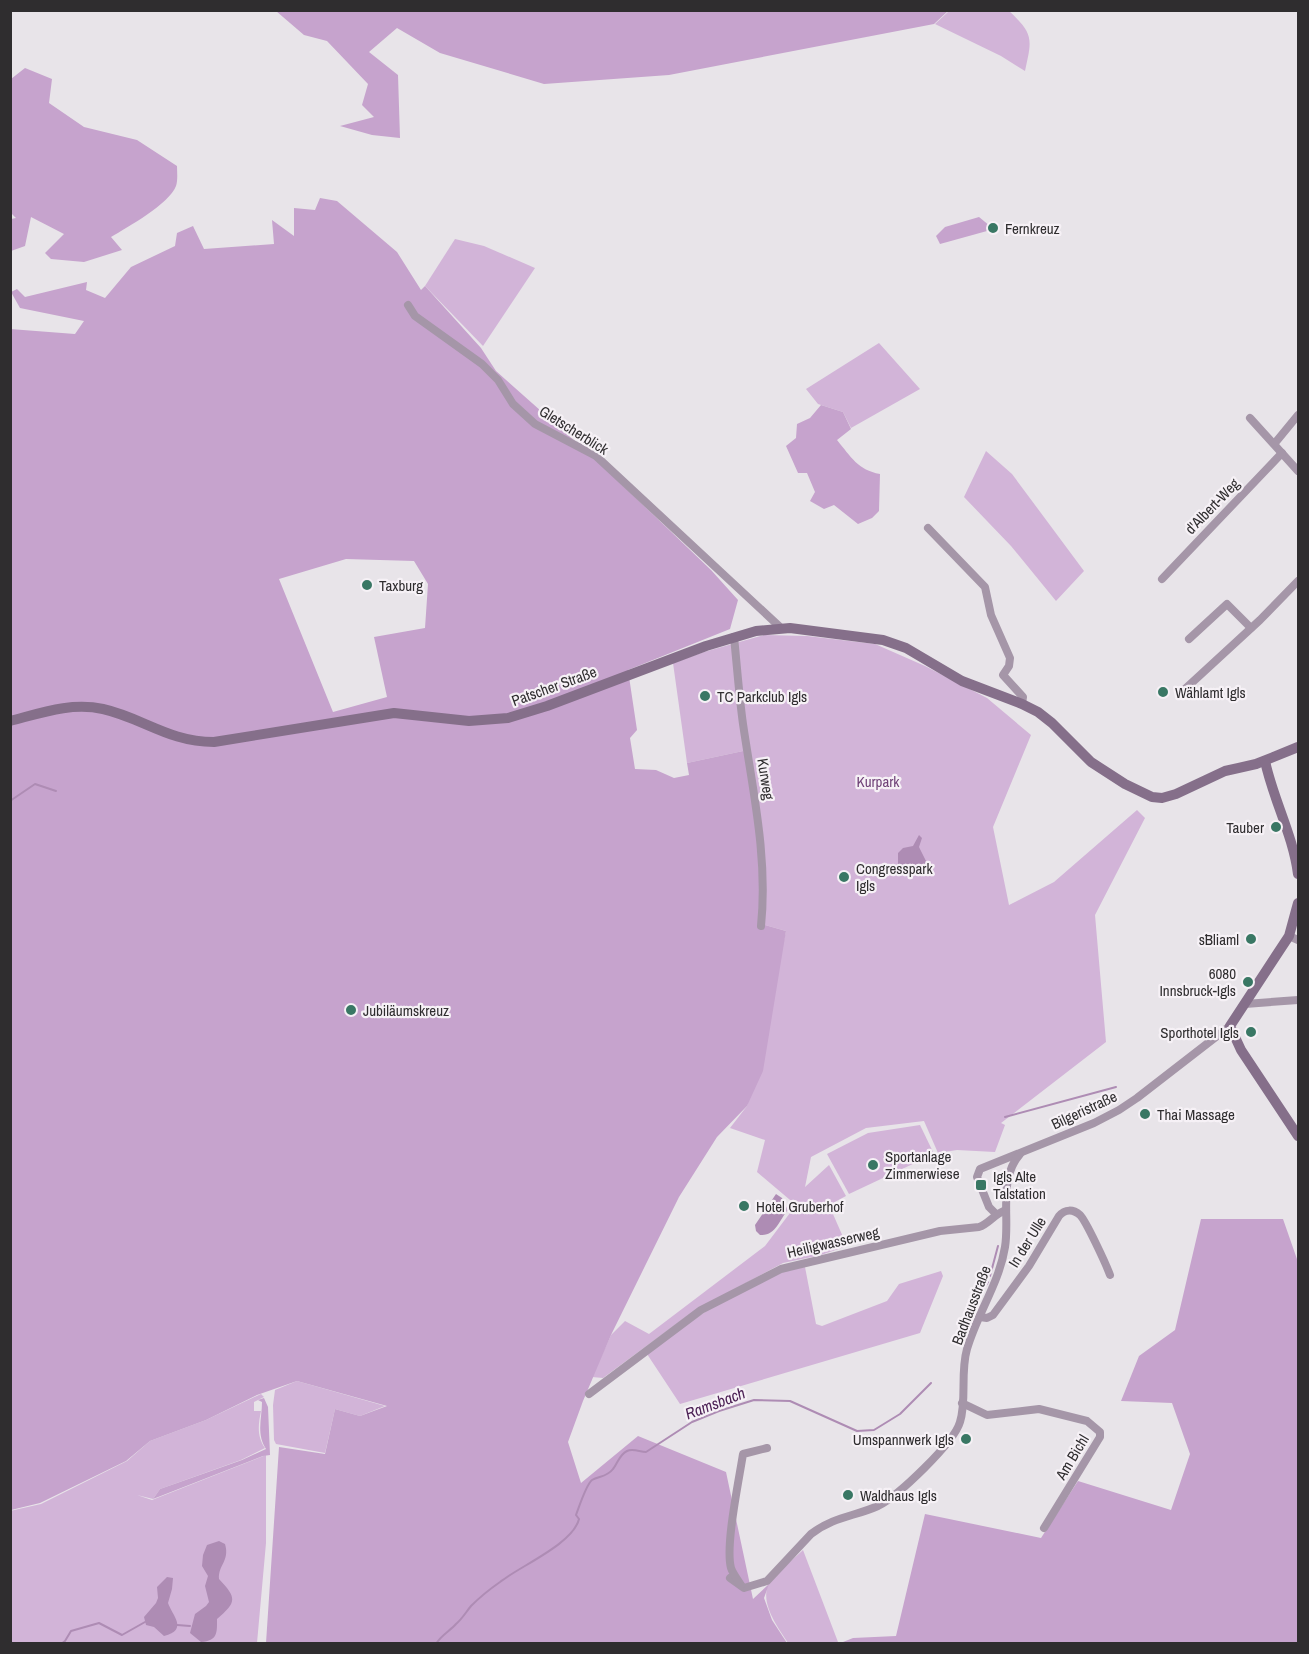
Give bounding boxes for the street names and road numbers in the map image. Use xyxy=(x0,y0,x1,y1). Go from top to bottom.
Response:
street label: Gletscherblick xyxy=(535,400,613,460)
street label: d'Albert-Weg xyxy=(1180,473,1244,539)
street label: Patscher Straße xyxy=(509,661,599,711)
street label: Kurweg xyxy=(752,757,780,801)
street label: Bilgeristraße xyxy=(1048,1086,1120,1134)
street label: In der Ulle xyxy=(1003,1213,1051,1271)
street label: Heiligwasserweg xyxy=(785,1221,881,1263)
street label: Badhausstraße xyxy=(946,1262,996,1348)
street label: Am Bichl xyxy=(1050,1430,1094,1484)

